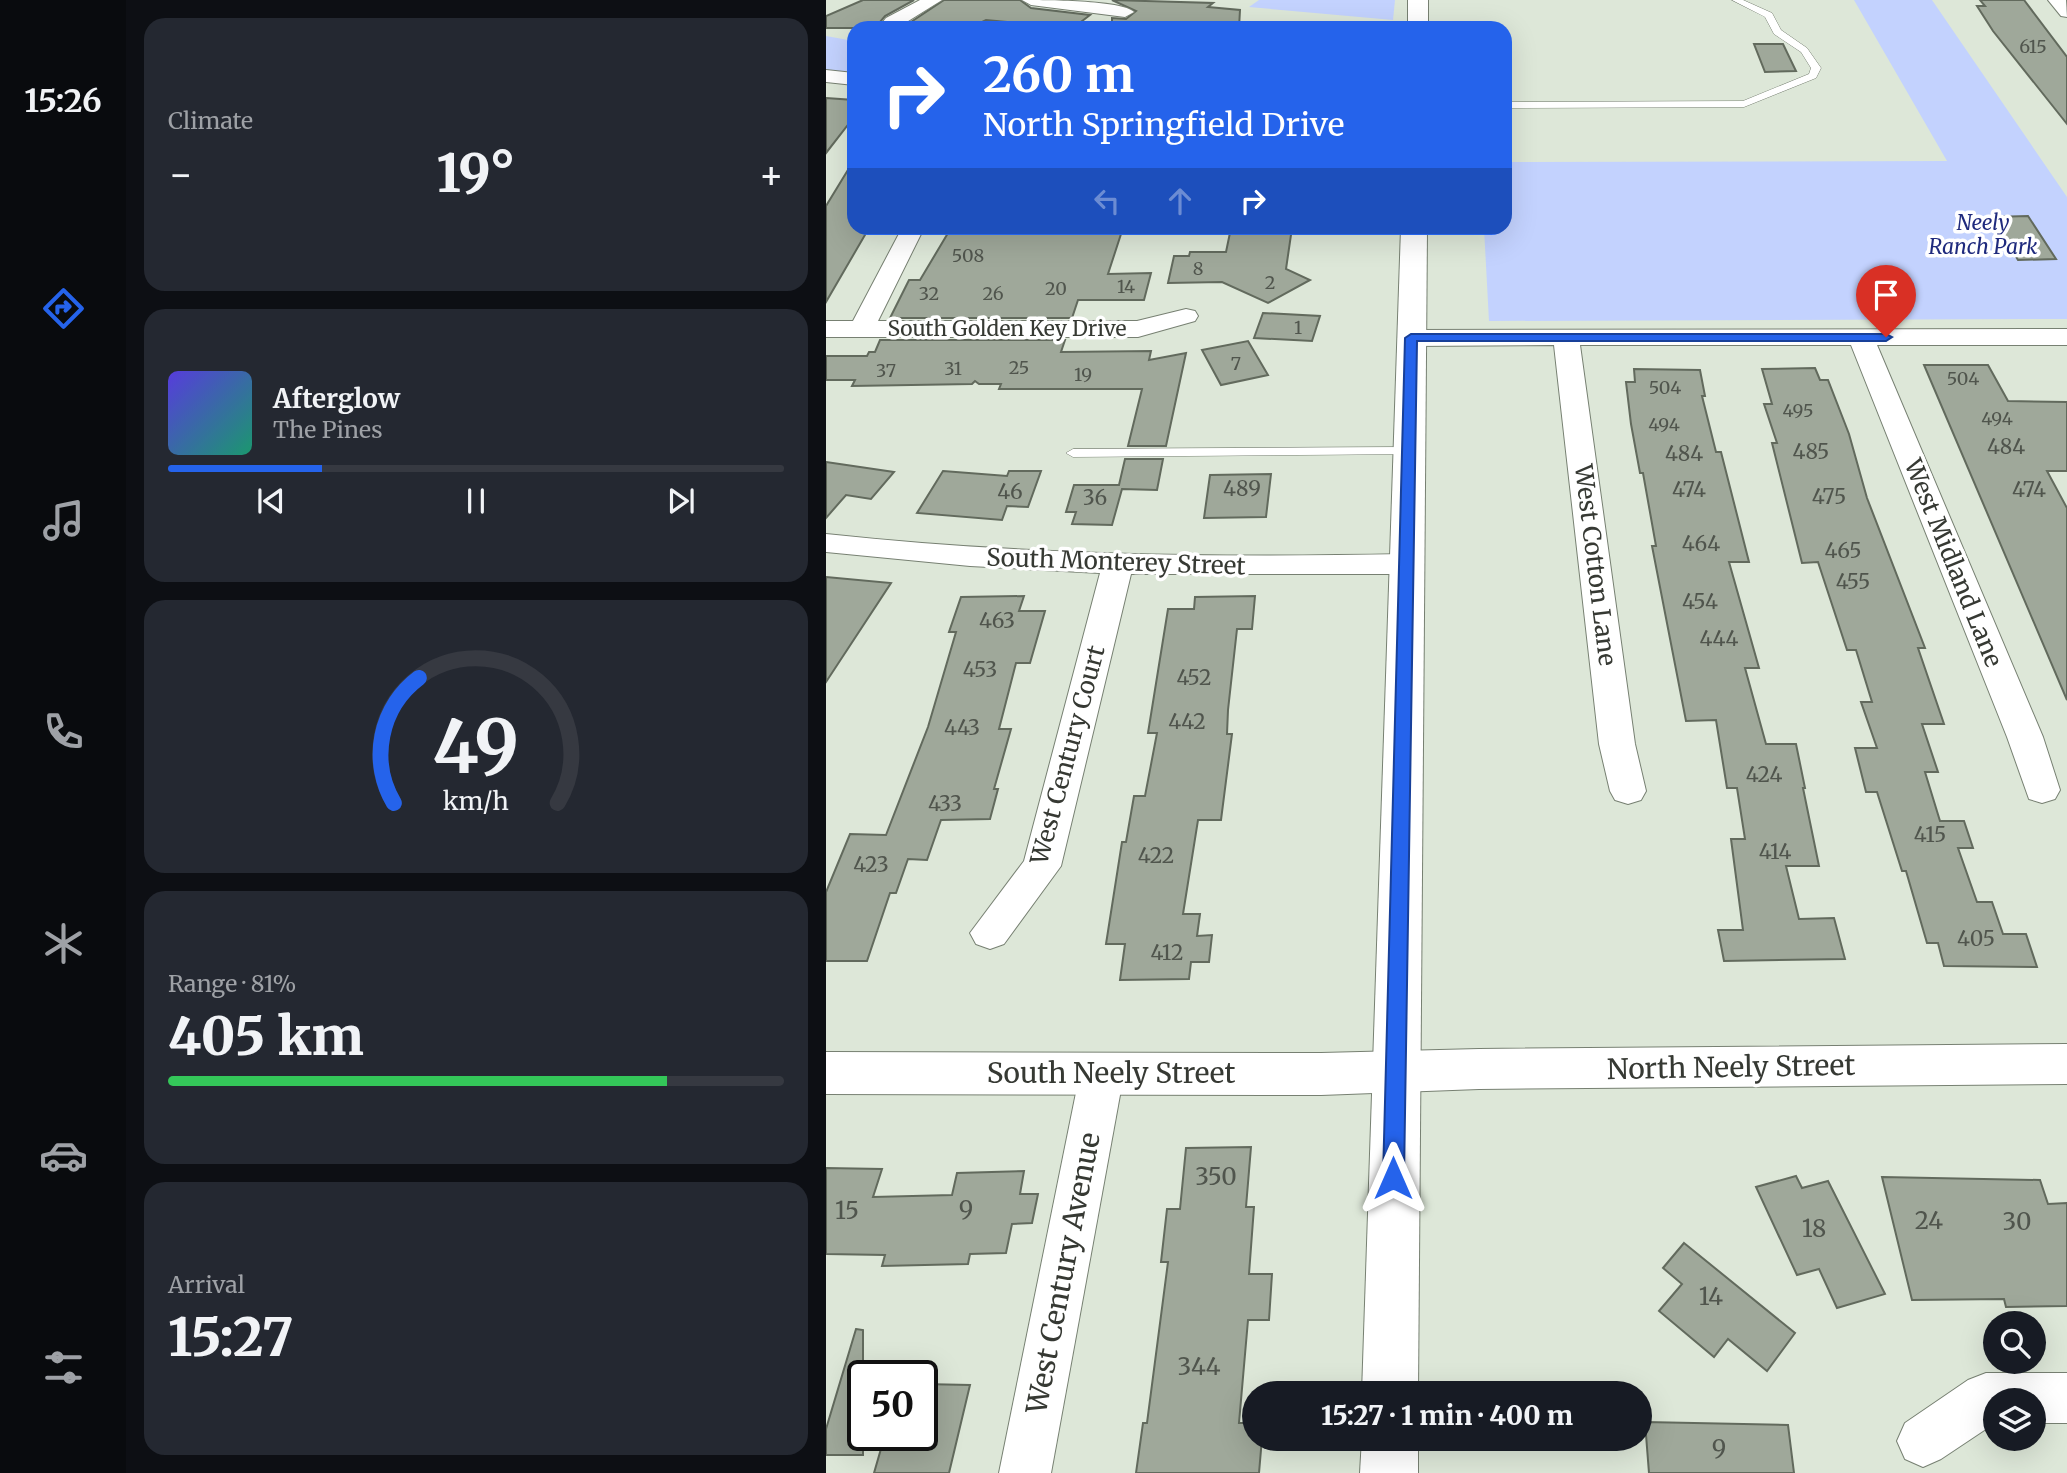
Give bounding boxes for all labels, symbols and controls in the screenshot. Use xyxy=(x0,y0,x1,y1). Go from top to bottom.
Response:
house number: 615 xyxy=(2019,35,2047,58)
text: 260 m xyxy=(983,44,1134,105)
icon: right xyxy=(868,49,959,140)
text: 15:26 xyxy=(24,81,102,121)
text: North Springfield Drive xyxy=(983,105,1344,145)
text: Climate xyxy=(168,106,253,135)
text: 19° xyxy=(437,141,515,206)
text: − xyxy=(168,151,193,198)
text: + xyxy=(759,151,784,198)
icon: left xyxy=(1088,182,1126,220)
icon: ahead xyxy=(1161,182,1199,220)
icon: right xyxy=(1234,182,1272,220)
park label: Neely Ranch Park xyxy=(1928,209,2038,260)
house number: 508 xyxy=(952,244,984,267)
house number: 8 xyxy=(1193,257,1203,280)
pin xyxy=(1856,265,1916,337)
house number: 2 xyxy=(1265,271,1275,294)
house number: 14 xyxy=(1117,275,1135,298)
icon: arrive xyxy=(1867,276,1905,314)
house number: 20 xyxy=(1045,277,1067,300)
house number: 32 xyxy=(919,282,939,305)
house number: 26 xyxy=(982,282,1004,305)
icon: directions xyxy=(39,284,88,333)
street label: South Golden Key Drive xyxy=(887,315,1127,342)
house number: 1 xyxy=(1294,316,1302,339)
house number: 7 xyxy=(1231,352,1241,375)
house number: 25 xyxy=(1009,356,1029,379)
house number: 31 xyxy=(944,357,962,380)
house number: 37 xyxy=(876,359,896,382)
house number: 19 xyxy=(1074,363,1092,386)
house number: 504 xyxy=(1947,367,1979,390)
house number: 504 xyxy=(1649,376,1681,399)
text: Afterglow xyxy=(273,382,400,415)
house number: 495 xyxy=(1783,399,1813,422)
house number: 494 xyxy=(1981,407,2013,430)
house number: 494 xyxy=(1648,413,1680,436)
text: The Pines xyxy=(273,415,383,444)
house number: 484 xyxy=(1987,433,2025,460)
house number: 485 xyxy=(1793,438,1829,465)
house number: 484 xyxy=(1665,440,1703,467)
street label: West Midland Lane xyxy=(1897,453,2009,671)
street label: West Cotton Lane xyxy=(1568,461,1623,667)
house number: 489 xyxy=(1223,475,1261,502)
house number: 474 xyxy=(1672,476,1706,503)
house number: 474 xyxy=(2012,476,2046,503)
house number: 46 xyxy=(997,478,1023,505)
icon: previous xyxy=(252,482,290,520)
icon: pause xyxy=(457,482,495,520)
icon: next xyxy=(662,482,700,520)
house number: 475 xyxy=(1812,483,1846,510)
house number: 36 xyxy=(1083,484,1107,511)
icon: music xyxy=(39,496,88,545)
house number: 464 xyxy=(1682,530,1720,557)
house number: 465 xyxy=(1825,537,1861,564)
street label: South Monterey Street xyxy=(986,541,1247,582)
house number: 455 xyxy=(1836,568,1870,595)
house number: 454 xyxy=(1682,588,1718,615)
house number: 463 xyxy=(979,607,1015,634)
house number: 444 xyxy=(1700,625,1738,652)
street label: West Century Court xyxy=(1023,641,1112,869)
house number: 453 xyxy=(963,656,997,683)
house number: 452 xyxy=(1177,664,1212,691)
text: 49 xyxy=(433,701,519,793)
icon: phone xyxy=(39,707,88,756)
house number: 442 xyxy=(1168,708,1206,735)
house number: 443 xyxy=(944,714,980,741)
house number: 424 xyxy=(1746,761,1782,788)
text: km/h xyxy=(443,784,509,816)
house number: 433 xyxy=(928,790,962,817)
house number: 415 xyxy=(1914,821,1946,848)
house number: 414 xyxy=(1759,838,1791,865)
house number: 422 xyxy=(1138,842,1174,869)
house number: 423 xyxy=(853,851,889,878)
icon: climate xyxy=(39,919,88,968)
house number: 405 xyxy=(1957,925,1995,952)
house number: 412 xyxy=(1150,939,1184,966)
text: Range · 81% xyxy=(168,969,296,998)
text: 405 km xyxy=(168,1004,364,1069)
street label: North Neely Street xyxy=(1606,1047,1856,1087)
street label: South Neely Street xyxy=(987,1055,1235,1091)
street label: West Century Avenue xyxy=(1018,1129,1108,1418)
icon: car xyxy=(39,1131,88,1180)
position arrow xyxy=(1356,1141,1430,1215)
house number: 350 xyxy=(1195,1161,1237,1192)
house number: 9 xyxy=(959,1194,973,1225)
house number: 15 xyxy=(835,1195,859,1226)
house number: 24 xyxy=(1915,1205,1943,1236)
house number: 30 xyxy=(2003,1206,2031,1237)
house number: 18 xyxy=(1802,1213,1826,1244)
text: Arrival xyxy=(168,1270,245,1299)
house number: 14 xyxy=(1699,1281,1723,1312)
text: 15:27 xyxy=(168,1305,294,1370)
map controls xyxy=(1983,1311,2046,1451)
button: search xyxy=(1983,1311,2046,1374)
icon: filters xyxy=(39,1343,88,1392)
house number: 344 xyxy=(1178,1351,1221,1382)
speed limit sign: 50 xyxy=(847,1360,938,1451)
button: layers xyxy=(1983,1388,2046,1451)
text: 15:27 · 1 min · 400 m xyxy=(1321,1399,1573,1432)
house number: 9 xyxy=(1712,1433,1726,1464)

